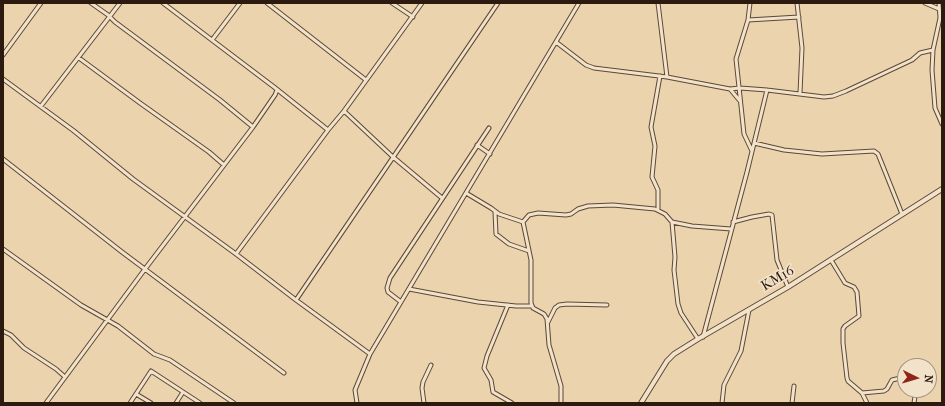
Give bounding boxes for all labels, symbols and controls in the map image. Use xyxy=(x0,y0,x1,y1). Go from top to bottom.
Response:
street label: KM16 xyxy=(758,263,798,295)
north arrow xyxy=(897,358,937,398)
text: N xyxy=(922,374,935,384)

